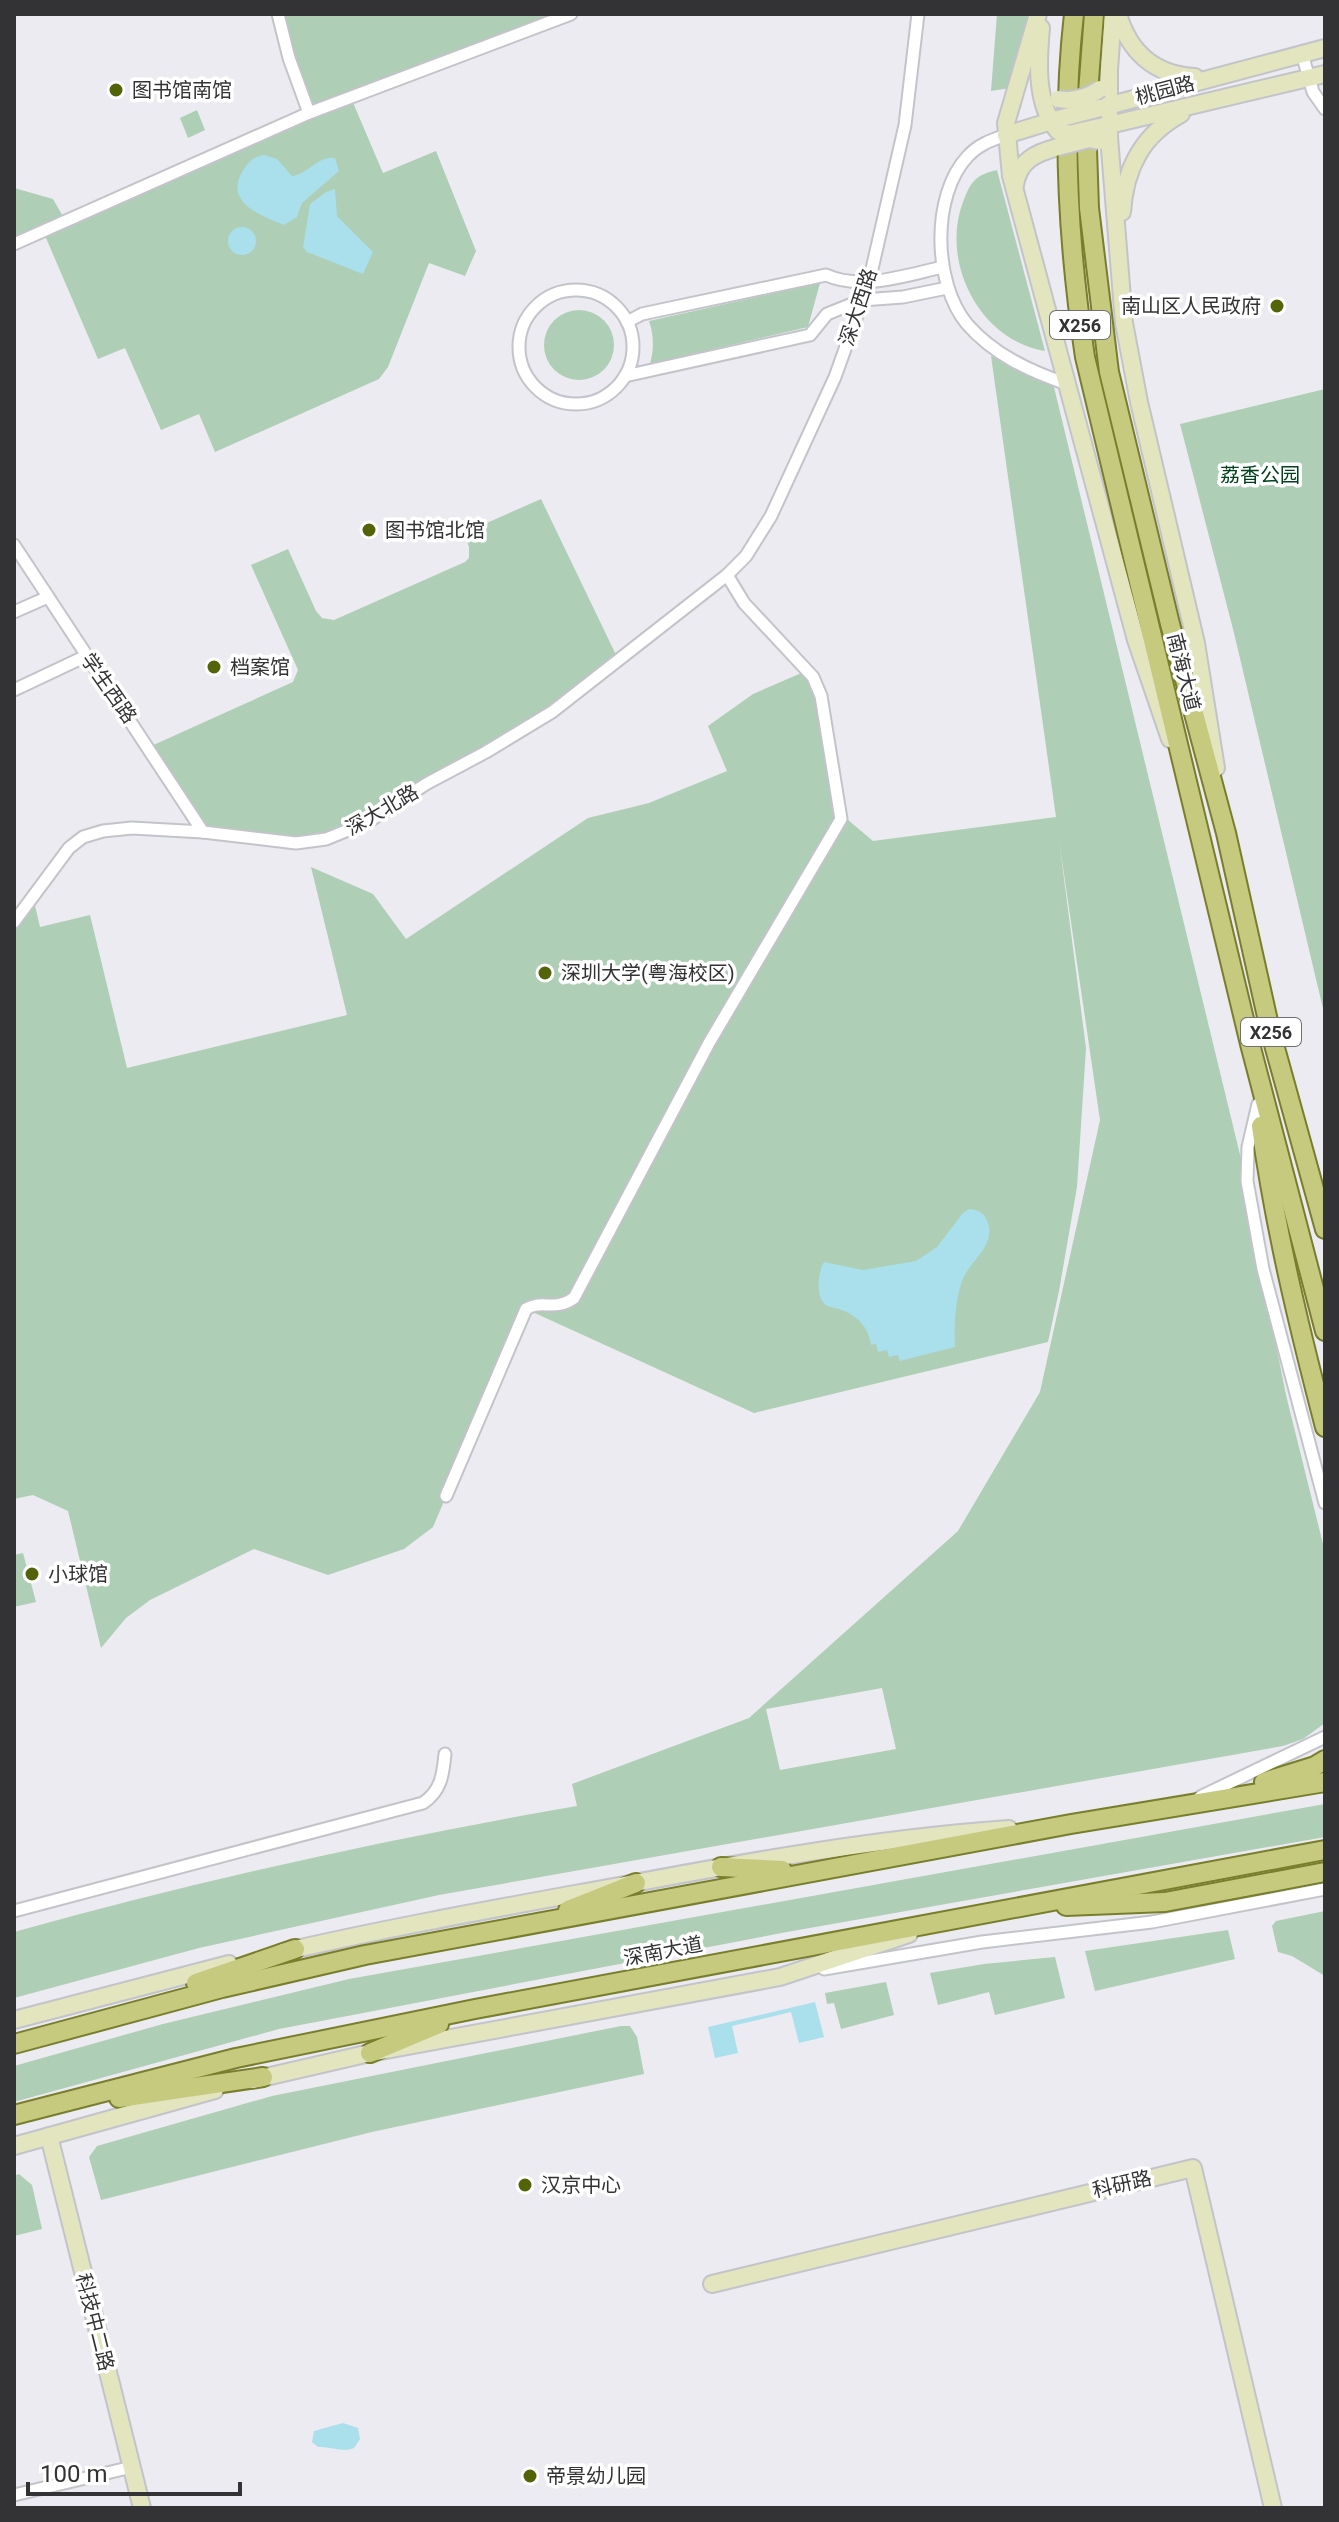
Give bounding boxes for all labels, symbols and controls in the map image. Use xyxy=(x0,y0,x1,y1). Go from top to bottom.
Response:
street label: 桃园路 xyxy=(1133,71,1197,109)
place label: 图书馆南馆 xyxy=(132,78,232,102)
marker: 图书馆南馆 xyxy=(107,81,125,99)
street label: 深大西路 xyxy=(834,265,882,349)
place label: 南山区人民政府 xyxy=(1121,294,1261,318)
marker: 南山区人民政府 xyxy=(1268,297,1286,315)
road number: X256 xyxy=(1050,311,1110,339)
park label: 荔香公园 xyxy=(1220,463,1300,487)
place label: 图书馆北馆 xyxy=(385,518,485,542)
marker: 图书馆北馆 xyxy=(360,521,378,539)
street label: 南海大道 xyxy=(1163,630,1205,714)
street label: 学生西路 xyxy=(76,648,142,728)
place label: 档案馆 xyxy=(230,655,290,679)
marker: 档案馆 xyxy=(205,658,223,676)
street label: 深大北路 xyxy=(341,780,423,840)
place label: 深圳大学(粤海校区) xyxy=(561,961,735,985)
marker: 深圳大学(粤海校区) xyxy=(536,964,554,982)
road number: X256 xyxy=(1241,1018,1301,1046)
place label: 小球馆 xyxy=(48,1562,108,1586)
marker: 小球馆 xyxy=(23,1565,41,1583)
street label: 深南大道 xyxy=(621,1932,705,1970)
street label: 科研路 xyxy=(1090,2166,1154,2202)
place label: 汉京中心 xyxy=(541,2173,621,2197)
marker: 汉京中心 xyxy=(516,2176,534,2194)
street label: 科技中二路 xyxy=(71,2271,119,2373)
scale bar xyxy=(28,2446,240,2496)
text: 100 m xyxy=(40,2460,107,2488)
place label: 帝景幼儿园 xyxy=(546,2464,646,2488)
marker: 帝景幼儿园 xyxy=(521,2467,539,2485)

